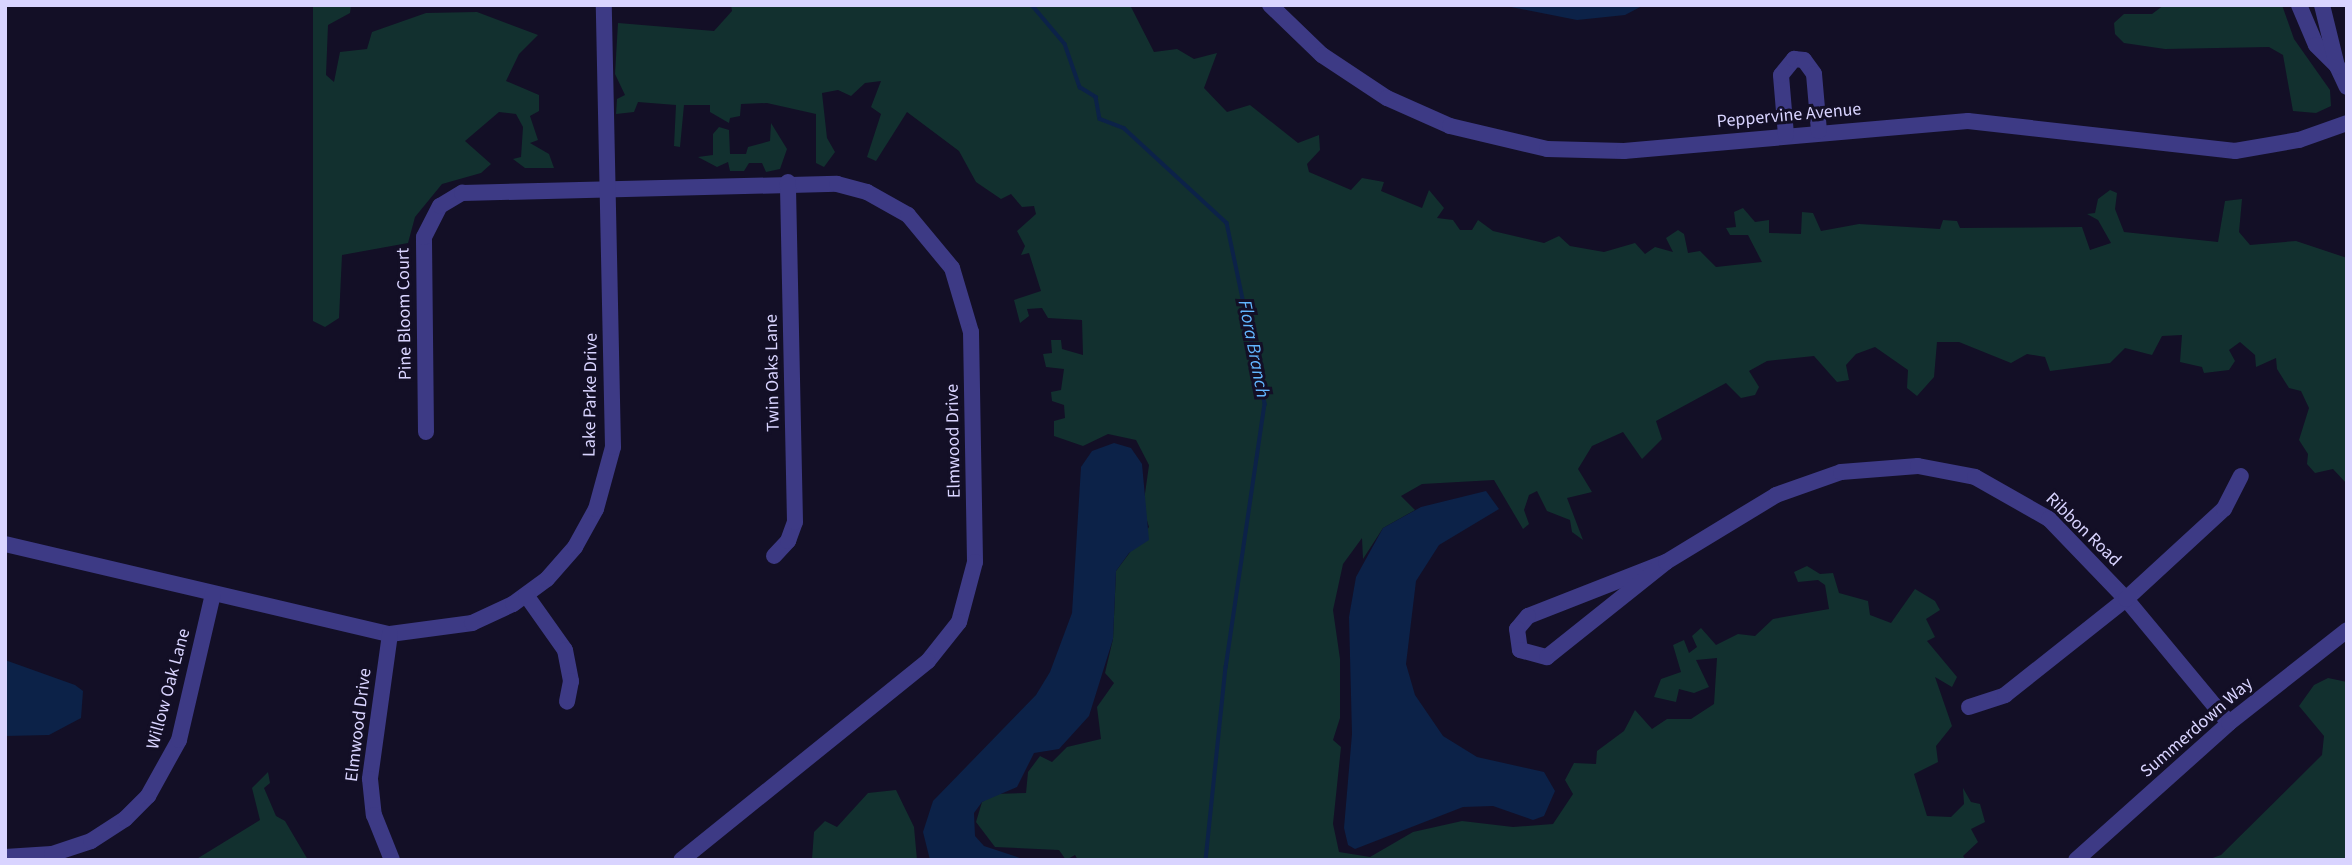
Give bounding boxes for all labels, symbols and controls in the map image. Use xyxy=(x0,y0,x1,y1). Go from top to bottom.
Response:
street label: Peppervine Avenue xyxy=(1716,99,1862,133)
street label: Pine Bloom Court xyxy=(393,248,417,380)
water label: Flora Branch xyxy=(1232,298,1274,400)
street label: Twin Oaks Lane xyxy=(761,314,785,432)
street label: Lake Parke Drive xyxy=(579,333,603,457)
street label: Elmwood Drive xyxy=(942,384,966,498)
street label: Ribbon Road xyxy=(2041,489,2125,571)
street label: Willow Oak Lane xyxy=(143,626,195,752)
street label: Elmwood Drive xyxy=(341,667,377,783)
street label: Summerdown Way xyxy=(2136,673,2258,783)

